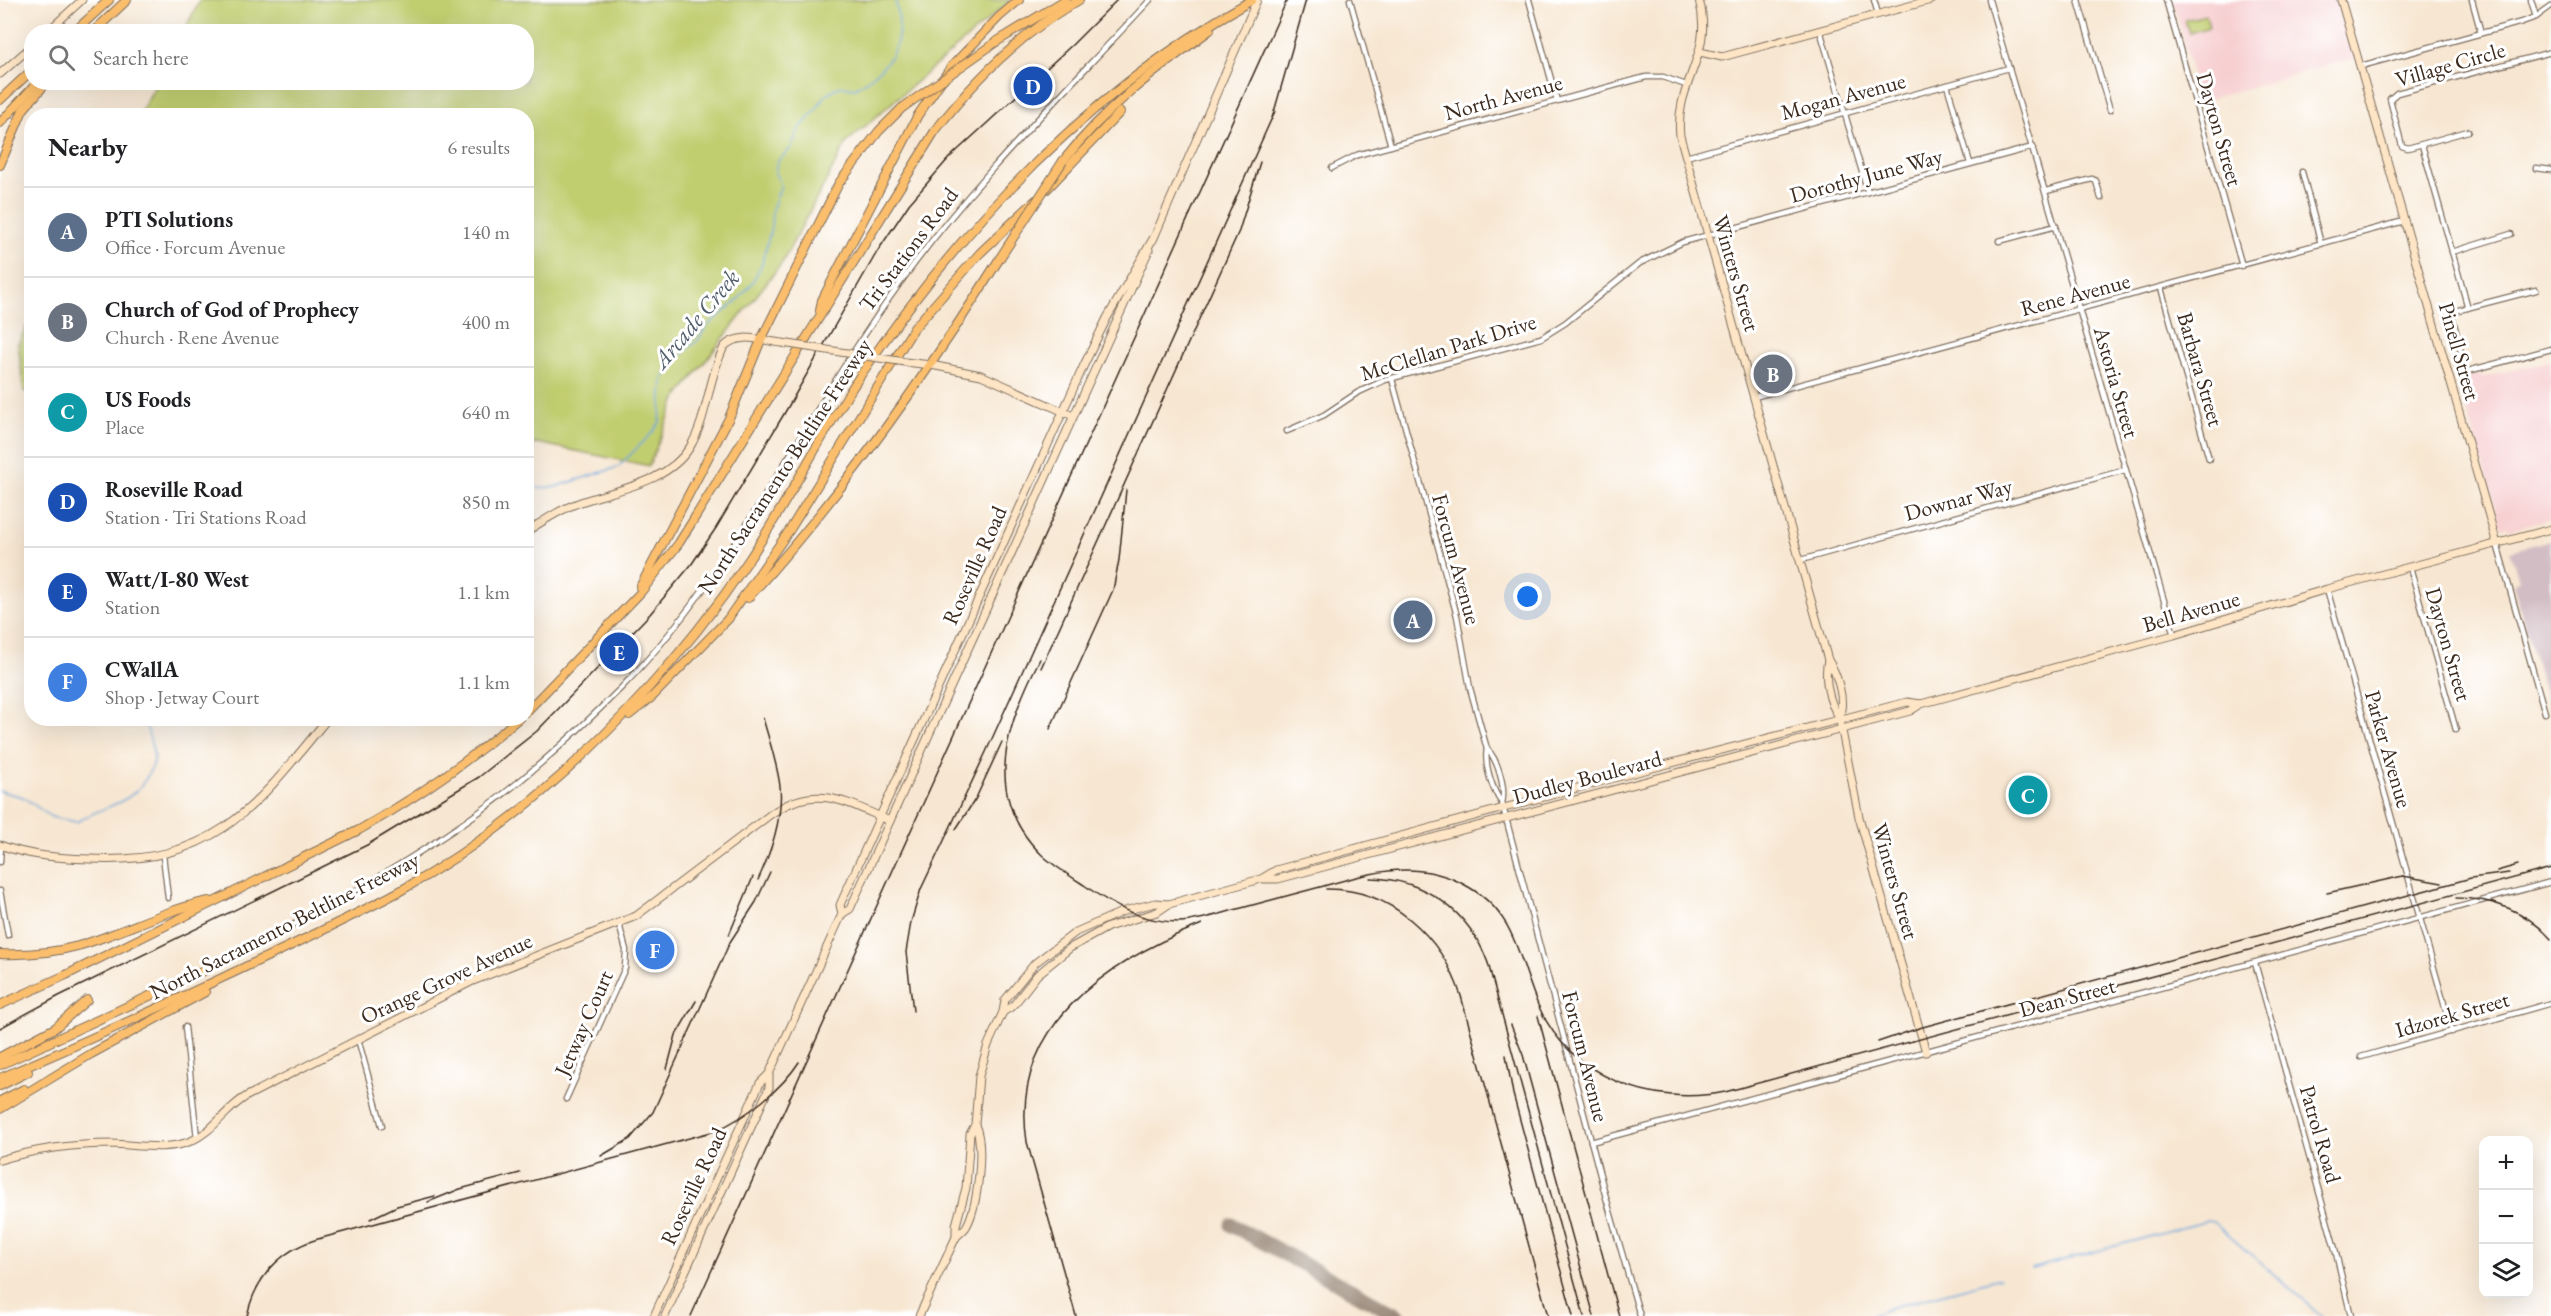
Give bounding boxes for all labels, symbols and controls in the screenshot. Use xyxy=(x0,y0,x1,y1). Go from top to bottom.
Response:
search box xyxy=(24,24,534,90)
street label: Village Circle xyxy=(2392,35,2509,94)
icon: search xyxy=(45,41,78,74)
text: Search here xyxy=(93,43,188,72)
pin: D xyxy=(1014,64,1052,109)
street label: Mogan Avenue xyxy=(1778,66,1909,127)
street label: North Avenue xyxy=(1441,68,1566,127)
street label: Dayton Street xyxy=(2189,69,2250,189)
text: Nearby xyxy=(48,130,128,164)
text: 6 results xyxy=(447,134,510,160)
street label: Dorothy June Way xyxy=(1787,141,1946,210)
street label: Tri Stations Road xyxy=(852,181,965,317)
text: PTI Solutions xyxy=(105,205,233,234)
street label: Winters Street xyxy=(1706,212,1767,335)
text: A xyxy=(60,219,75,245)
text: 140 m xyxy=(462,219,510,245)
text: Office · Forcum Avenue xyxy=(105,234,285,260)
water label: Arcade Creek xyxy=(644,263,746,376)
street label: Rene Avenue xyxy=(2017,266,2133,323)
text: Church of God of Prophecy xyxy=(105,295,359,324)
street label: Pinell Street xyxy=(2432,299,2487,404)
street label: McClellan Park Drive xyxy=(1357,307,1540,388)
text: B xyxy=(61,309,74,335)
text: 400 m xyxy=(462,309,510,335)
street label: Barbara Street xyxy=(2170,309,2231,430)
street label: Astoria Street xyxy=(2087,322,2146,441)
text: Church · Rene Avenue xyxy=(105,324,279,350)
street label: North Sacramento Beltline Freeway xyxy=(691,333,878,600)
pin: B xyxy=(1754,352,1792,397)
text: US Foods xyxy=(105,385,191,414)
text: C xyxy=(60,399,75,425)
text: 640 m xyxy=(462,399,510,425)
text: Place xyxy=(105,414,144,440)
street label: Downar Way xyxy=(1901,471,2016,528)
text: Roseville Road xyxy=(105,475,243,504)
text: D xyxy=(60,489,75,515)
text: 850 m xyxy=(462,489,510,515)
street label: Forcum Avenue xyxy=(1425,491,1488,628)
street label: Roseville Road xyxy=(935,501,1014,629)
text: Station · Tri Stations Road xyxy=(105,504,307,530)
text: Watt/I-80 West xyxy=(105,565,249,594)
text: E xyxy=(62,579,73,605)
text: 1.1 km xyxy=(457,579,510,605)
your location xyxy=(1513,582,1542,611)
street label: Bell Avenue xyxy=(2139,584,2243,639)
street label: Dayton Street xyxy=(2418,584,2479,704)
text: Station xyxy=(105,594,160,620)
pin: A xyxy=(1394,598,1432,642)
pin: E xyxy=(600,630,638,674)
text: CWallA xyxy=(105,655,179,684)
text: F xyxy=(62,669,73,695)
text: 1.1 km xyxy=(457,669,510,695)
text: Shop · Jetway Court xyxy=(105,684,259,710)
street label: Parker Avenue xyxy=(2358,687,2419,812)
street label: Dudley Boulevard xyxy=(1509,743,1666,811)
pin: C xyxy=(2008,772,2048,818)
street label: Winters Street xyxy=(1865,820,1926,943)
street label: North Sacramento Beltline Freeway xyxy=(144,844,424,1006)
street label: Orange Grove Avenue xyxy=(356,926,537,1031)
pin: F xyxy=(636,928,674,972)
street label: Jetway Court xyxy=(546,966,620,1082)
street label: Dean Street xyxy=(2016,971,2118,1024)
street label: Idzorek Street xyxy=(2392,984,2512,1045)
street label: Forcum Avenue xyxy=(1555,988,1616,1125)
street label: Patrol Road xyxy=(2293,1082,2349,1187)
street label: Roseville Road xyxy=(654,1122,734,1250)
map controls xyxy=(2479,1136,2533,1298)
button: + xyxy=(2479,1136,2533,1190)
button: − xyxy=(2479,1190,2533,1244)
button: layers xyxy=(2479,1244,2533,1298)

